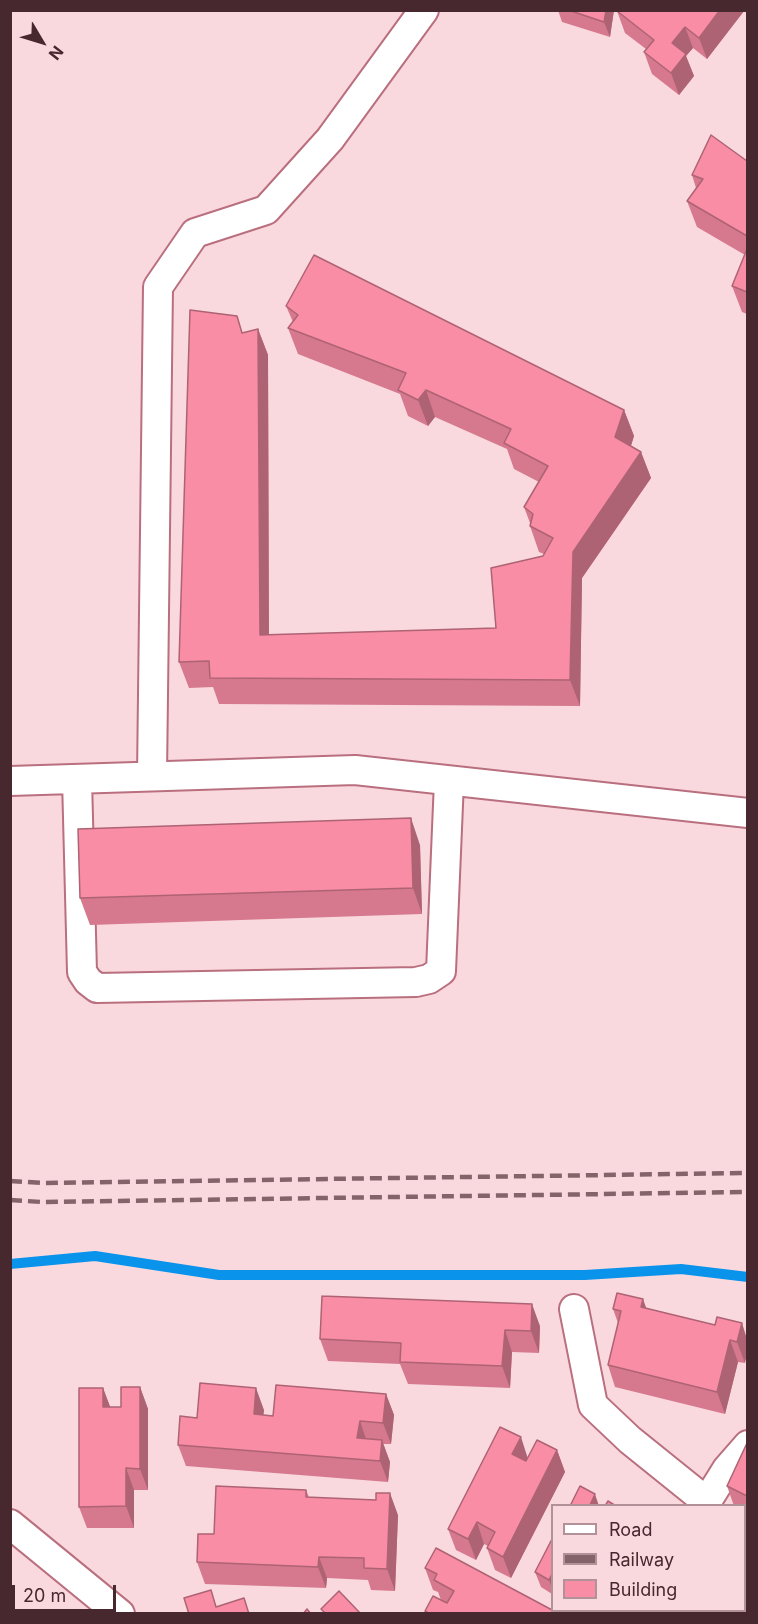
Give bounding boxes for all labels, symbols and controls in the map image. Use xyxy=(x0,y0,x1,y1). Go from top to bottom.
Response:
north arrow xyxy=(12,12,72,72)
text: N xyxy=(45,42,68,64)
legend xyxy=(551,1504,746,1612)
text: Road xyxy=(609,1519,652,1540)
text: Railway xyxy=(609,1549,674,1570)
scale bar xyxy=(15,1573,118,1611)
text: Building xyxy=(609,1579,677,1600)
text: 20 m xyxy=(23,1585,66,1606)

